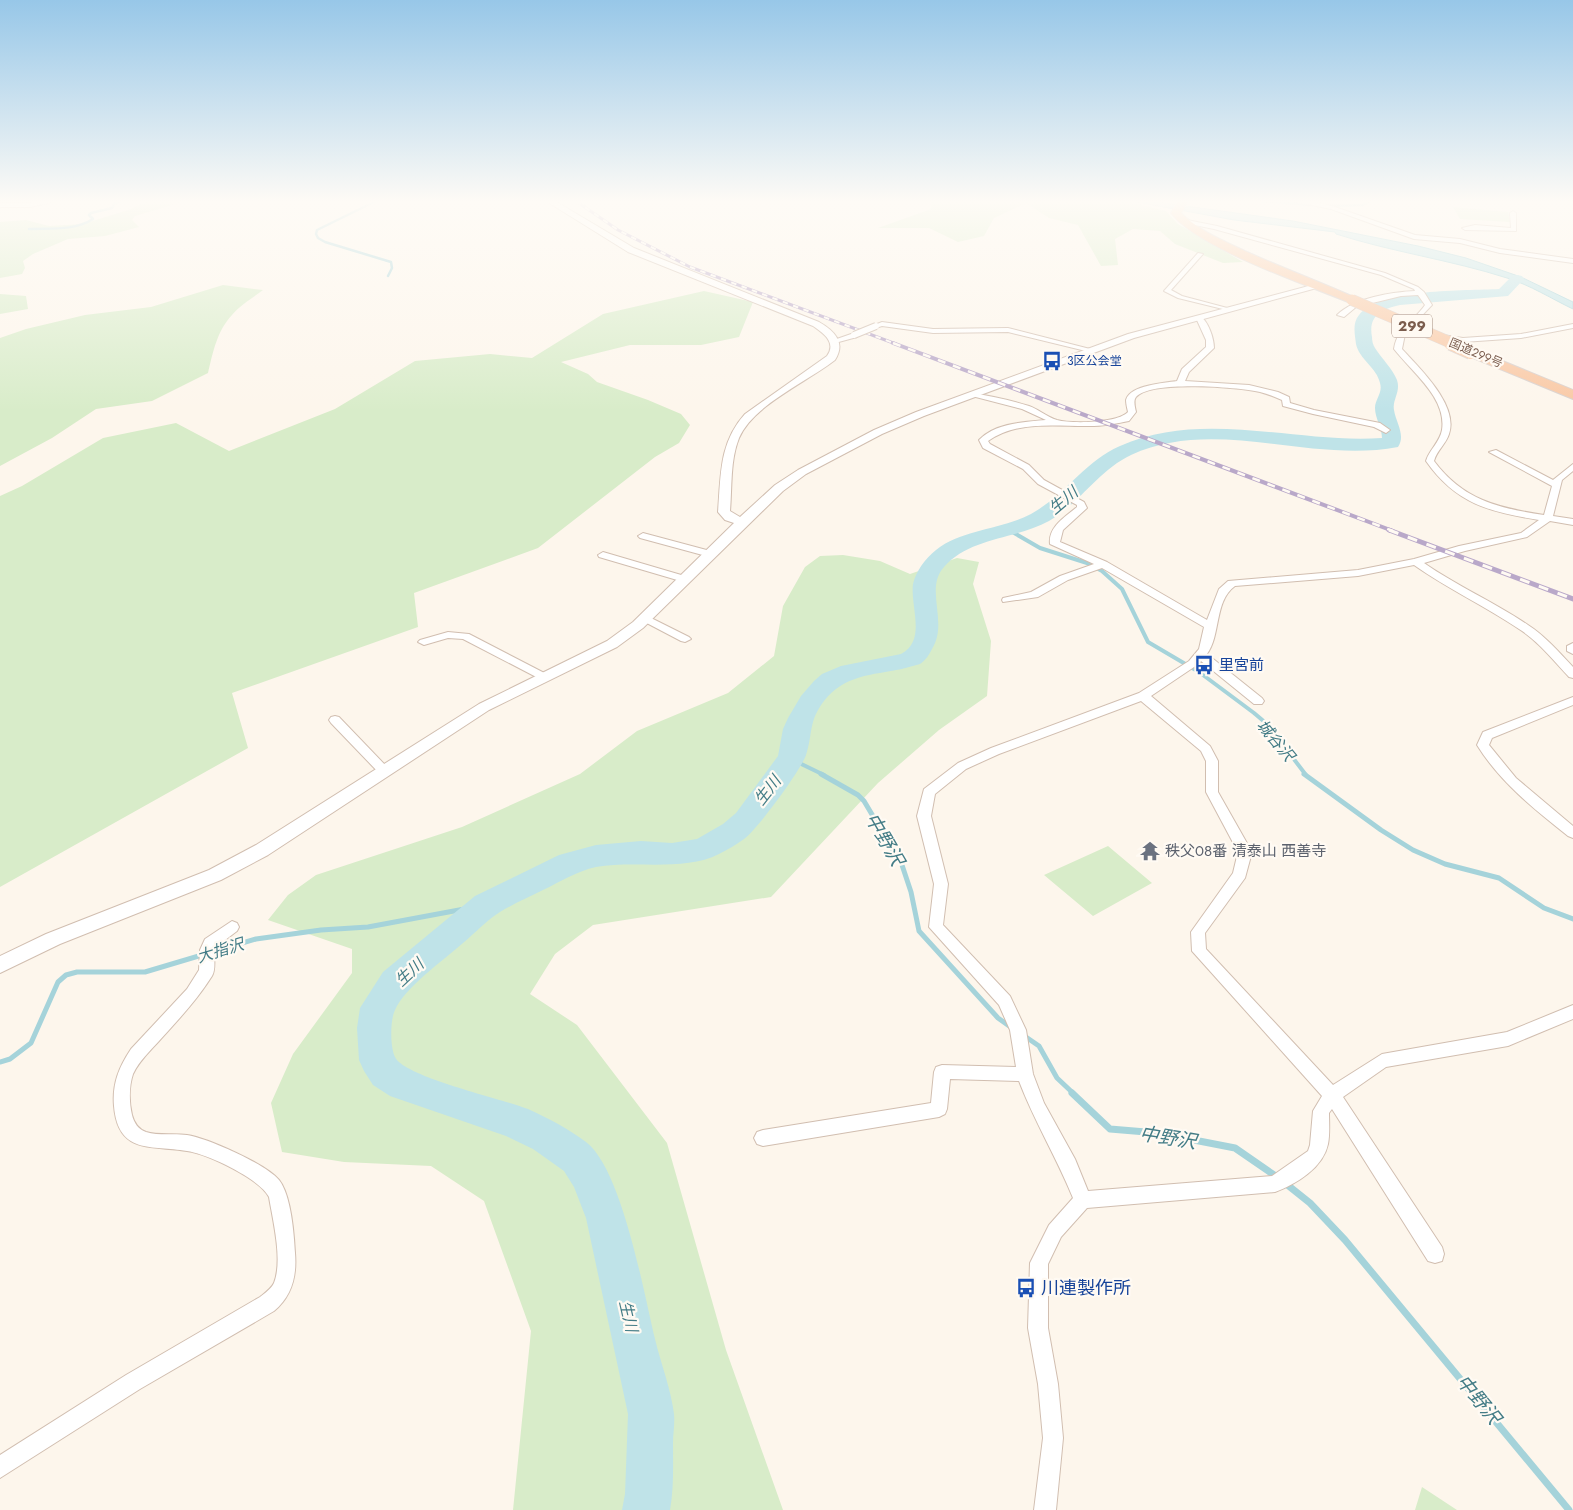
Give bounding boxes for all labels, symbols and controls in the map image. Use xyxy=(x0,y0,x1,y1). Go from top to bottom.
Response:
road number: 299 xyxy=(1392,314,1432,338)
street label: 国道299号 xyxy=(1446,334,1506,372)
bus stop icon: 3区公会堂 xyxy=(1041,350,1063,372)
place label: 3区公会堂 xyxy=(1067,352,1122,370)
water label: 生川 xyxy=(1044,480,1084,519)
bus stop icon: 里宮前 xyxy=(1193,654,1215,676)
place label: 里宮前 xyxy=(1219,654,1264,676)
water label: 城谷沢 xyxy=(1251,715,1301,768)
water label: 生川 xyxy=(748,769,788,810)
water label: 中野沢 xyxy=(859,808,912,873)
temple icon: 秩父08番 清泰山 西善寺 xyxy=(1139,840,1161,862)
place label: 秩父08番 清泰山 西善寺 xyxy=(1165,840,1326,862)
water label: 大指沢 xyxy=(194,932,248,968)
water label: 生川 xyxy=(390,952,430,992)
water label: 中野沢 xyxy=(1138,1120,1201,1156)
place label: 川連製作所 xyxy=(1041,1275,1131,1301)
bus stop icon: 川連製作所 xyxy=(1015,1277,1037,1299)
water label: 生川 xyxy=(614,1298,644,1336)
water label: 中野沢 xyxy=(1450,1369,1509,1432)

